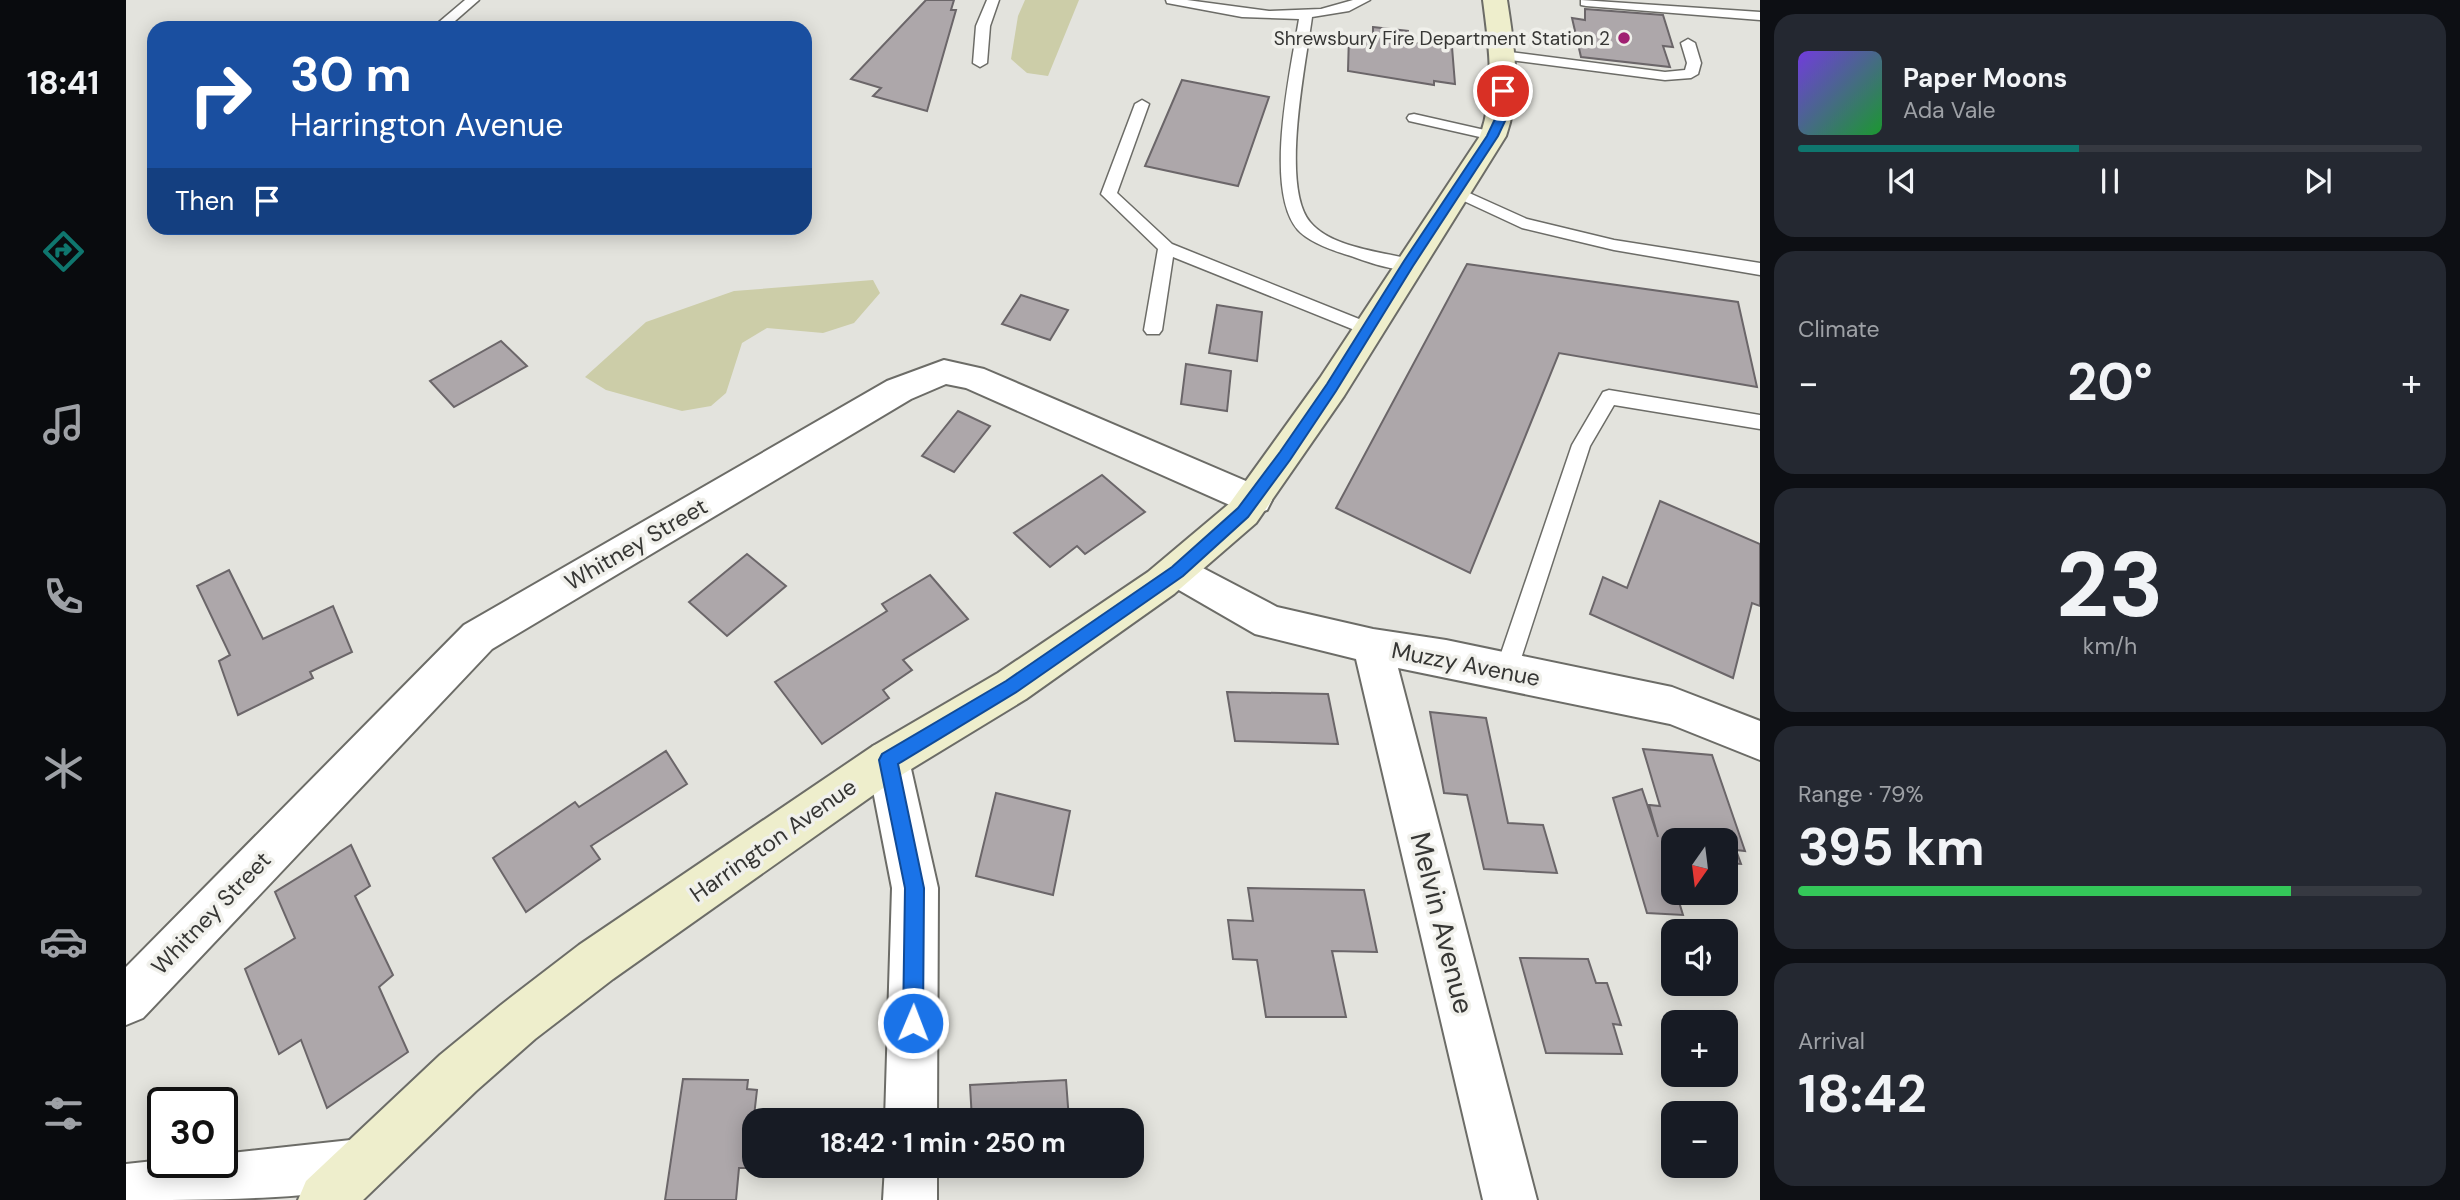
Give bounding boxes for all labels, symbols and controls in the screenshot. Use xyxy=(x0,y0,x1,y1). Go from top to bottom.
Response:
place label: Shrewsbury Fire Department Station 2 xyxy=(1274,26,1610,51)
marker: Shrewsbury Fire Department Station 2 xyxy=(1616,30,1632,46)
text: 30 m xyxy=(290,42,412,106)
icon: right xyxy=(175,49,266,140)
pin xyxy=(1473,61,1533,121)
text: Paper Moons xyxy=(1903,61,2067,95)
text: 18:41 xyxy=(27,62,99,104)
icon: arrive xyxy=(1484,72,1522,110)
text: Ada Vale xyxy=(1903,95,1996,125)
text: Harrington Avenue xyxy=(290,104,563,146)
icon: previous xyxy=(1883,162,1921,200)
icon: pause xyxy=(2091,162,2129,200)
icon: next xyxy=(2299,162,2337,200)
icon: arrive xyxy=(248,182,286,220)
text: Then xyxy=(175,184,234,218)
icon: directions xyxy=(39,227,88,276)
text: Climate xyxy=(1798,314,1880,344)
text: 20° xyxy=(2067,348,2153,416)
text: − xyxy=(1798,358,1819,408)
text: + xyxy=(2401,358,2422,408)
icon: music xyxy=(39,400,88,449)
street label: Whitney Street xyxy=(559,491,713,597)
text: 23 xyxy=(2056,526,2164,644)
icon: phone xyxy=(39,572,88,621)
text: km/h xyxy=(2083,631,2137,661)
street label: Muzzy Avenue xyxy=(1389,635,1543,693)
icon: climate xyxy=(39,744,88,793)
street label: Harrington Avenue xyxy=(684,771,862,909)
text: Range · 79% xyxy=(1798,779,1924,809)
text: 395 km xyxy=(1798,813,1985,881)
street label: Melvin Avenue xyxy=(1402,828,1482,1018)
north arrow xyxy=(1661,828,1738,905)
map controls xyxy=(1661,828,1738,1178)
street label: Whitney Street xyxy=(145,845,277,981)
icon: car xyxy=(39,917,88,966)
button: sound xyxy=(1661,919,1738,996)
position arrow xyxy=(876,986,950,1060)
button: + xyxy=(1661,1010,1738,1087)
text: Arrival xyxy=(1798,1026,1865,1056)
text: 18:42 xyxy=(1798,1060,1927,1128)
speed limit sign: 30 xyxy=(147,1087,238,1178)
icon: filters xyxy=(39,1089,88,1138)
button: − xyxy=(1661,1101,1738,1178)
text: 18:42 · 1 min · 250 m xyxy=(820,1126,1066,1160)

